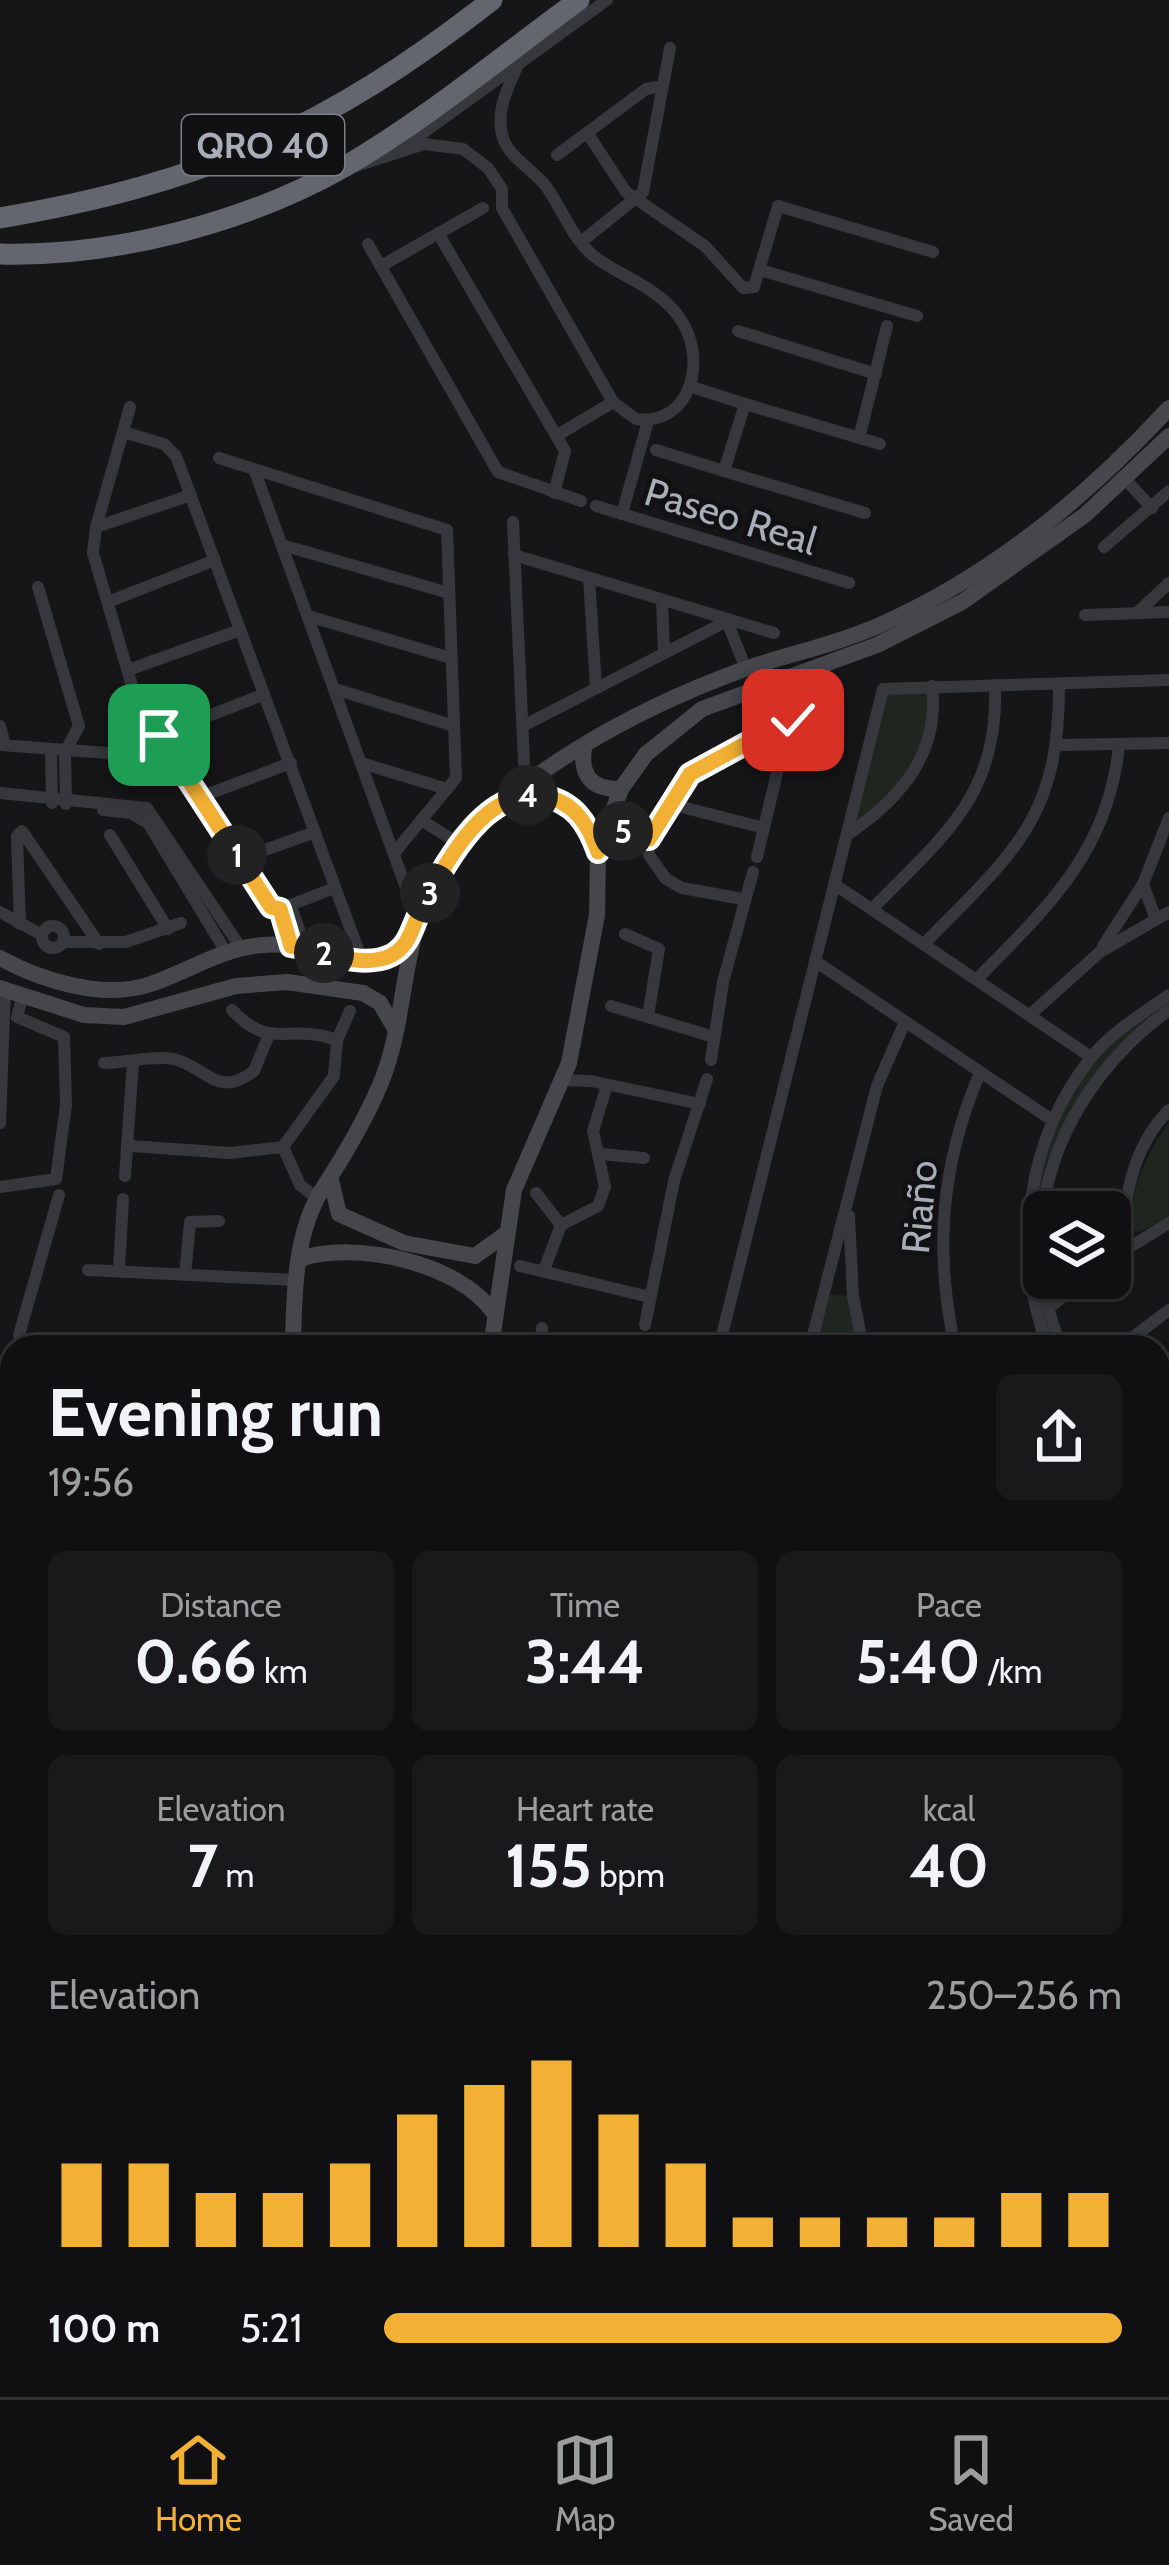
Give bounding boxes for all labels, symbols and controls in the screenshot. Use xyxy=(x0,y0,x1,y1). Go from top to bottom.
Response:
road number: QRO 40 xyxy=(182,115,344,175)
street label: Paseo Real xyxy=(639,467,823,565)
pin xyxy=(742,669,844,771)
pin xyxy=(108,684,210,786)
icon: check xyxy=(760,687,826,753)
icon: arrive xyxy=(126,702,192,768)
pin: 4 xyxy=(498,765,558,825)
text: 4 xyxy=(518,775,538,815)
pin: 5 xyxy=(593,801,653,861)
text: 5 xyxy=(614,811,632,851)
pin: 1 xyxy=(207,825,267,885)
text: 1 xyxy=(231,835,243,875)
pin: 3 xyxy=(400,863,460,923)
text: 3 xyxy=(421,873,439,913)
pin: 2 xyxy=(294,923,354,983)
text: 2 xyxy=(315,933,333,973)
street label: Riaño xyxy=(891,1158,947,1256)
map controls xyxy=(1023,1191,1131,1299)
button: layers xyxy=(1023,1191,1131,1299)
text: Evening run xyxy=(48,1372,383,1453)
button: share xyxy=(996,1374,1122,1500)
text: 19:56 xyxy=(48,1458,134,1506)
text: Distance xyxy=(160,1585,282,1625)
text: Time xyxy=(550,1585,620,1625)
text: Pace xyxy=(916,1585,982,1625)
text: 0.66 xyxy=(134,1625,257,1698)
text: 3:44 xyxy=(525,1625,645,1698)
text: 5:40 xyxy=(856,1625,981,1698)
text: km xyxy=(257,1651,308,1691)
text: /km xyxy=(981,1651,1042,1691)
text: Elevation xyxy=(157,1789,285,1829)
text: Heart rate xyxy=(516,1789,654,1829)
text: kcal xyxy=(923,1789,975,1829)
text: 7 xyxy=(188,1829,218,1902)
text: 155 xyxy=(505,1829,592,1902)
text: 40 xyxy=(909,1829,989,1902)
text: m xyxy=(218,1855,254,1895)
text: bpm xyxy=(592,1855,665,1895)
text: Elevation xyxy=(48,1971,200,2019)
text: 250–256 m xyxy=(926,1971,1122,2019)
text: 100 m xyxy=(48,2304,160,2352)
text: 5:21 xyxy=(240,2304,302,2352)
tab: Home xyxy=(155,2427,242,2539)
tab: Map xyxy=(552,2427,618,2539)
tab: Saved xyxy=(928,2427,1014,2539)

